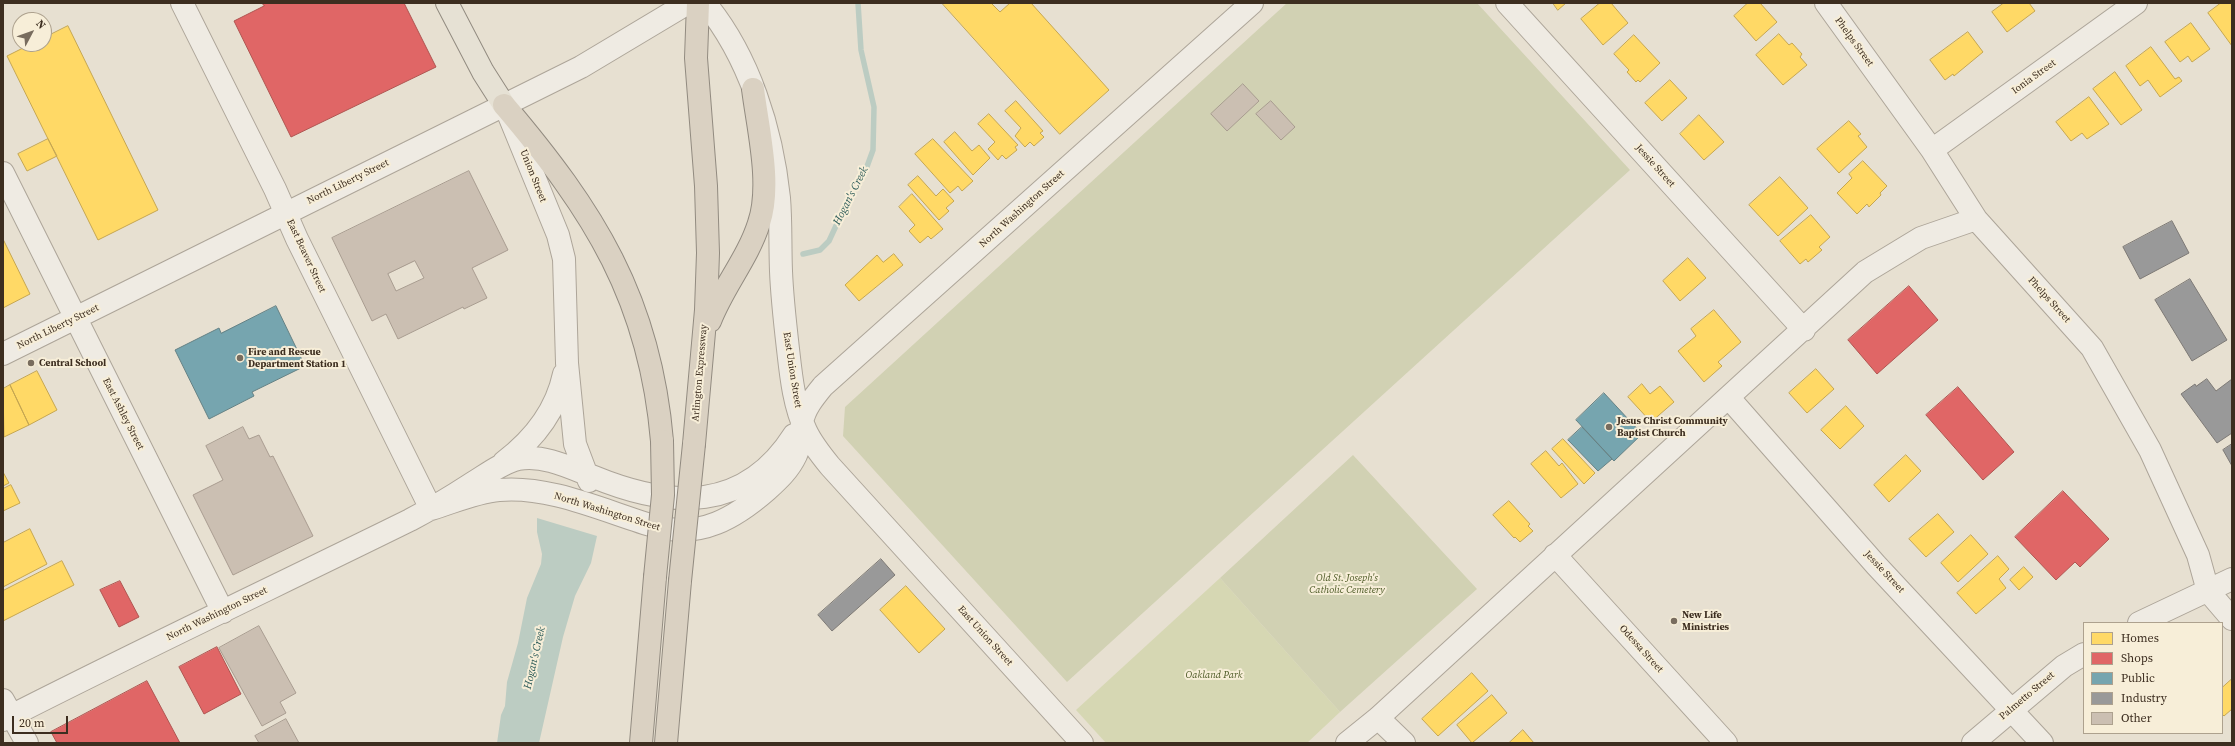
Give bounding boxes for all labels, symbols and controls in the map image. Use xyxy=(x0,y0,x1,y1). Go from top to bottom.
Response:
north arrow xyxy=(12,12,52,52)
street label: Phelps Street xyxy=(1832,15,1876,69)
text: N xyxy=(32,17,49,32)
street label: Ionia Street xyxy=(2010,57,2058,97)
street label: Jessie Street xyxy=(1633,142,1677,190)
street label: Union Street xyxy=(517,148,549,204)
street label: North Liberty Street xyxy=(305,157,391,207)
water label: Hogan's Creek xyxy=(831,165,871,227)
street label: North Washington Street xyxy=(977,168,1067,250)
street label: East Beaver Street xyxy=(284,217,328,295)
street label: Phelps Street xyxy=(2025,274,2073,326)
street label: North Liberty Street xyxy=(15,302,101,352)
street label: Arlington Expressway xyxy=(690,324,710,422)
street label: East Union Street xyxy=(780,331,804,409)
place label: Fire and Rescue Department Station 1 xyxy=(248,346,346,370)
marker: Fire and Rescue Department Station 1 xyxy=(235,353,245,363)
place label: Central School xyxy=(39,357,106,369)
marker: Central School xyxy=(26,358,36,368)
street label: East Ashley Street xyxy=(100,376,146,452)
place label: Jesus Christ Community Baptist Church xyxy=(1617,415,1728,438)
marker: Jesus Christ Community Baptist Church xyxy=(1604,422,1614,432)
street label: North Washington Street xyxy=(553,490,661,534)
street label: Jessie Street xyxy=(1861,548,1907,596)
park label: Old St. Joseph's Catholic Cemetery xyxy=(1309,572,1385,596)
street label: North Washington Street xyxy=(165,584,269,644)
street label: East Union Street xyxy=(955,603,1015,669)
place label: New Life Ministries xyxy=(1682,609,1729,632)
marker: New Life Ministries xyxy=(1669,616,1679,626)
legend xyxy=(2083,622,2223,734)
street label: Odessa Street xyxy=(1617,623,1665,675)
water label: Hogan's Creek xyxy=(521,625,549,691)
text: Homes xyxy=(2121,630,2159,646)
text: Shops xyxy=(2121,650,2153,666)
park label: Oakland Park xyxy=(1185,669,1243,681)
street label: Palmetto Street xyxy=(1997,669,2057,723)
text: Public xyxy=(2121,670,2155,686)
text: Industry xyxy=(2121,690,2167,706)
scale bar xyxy=(14,708,70,734)
text: Other xyxy=(2121,710,2152,726)
text: 20 m xyxy=(19,715,45,731)

